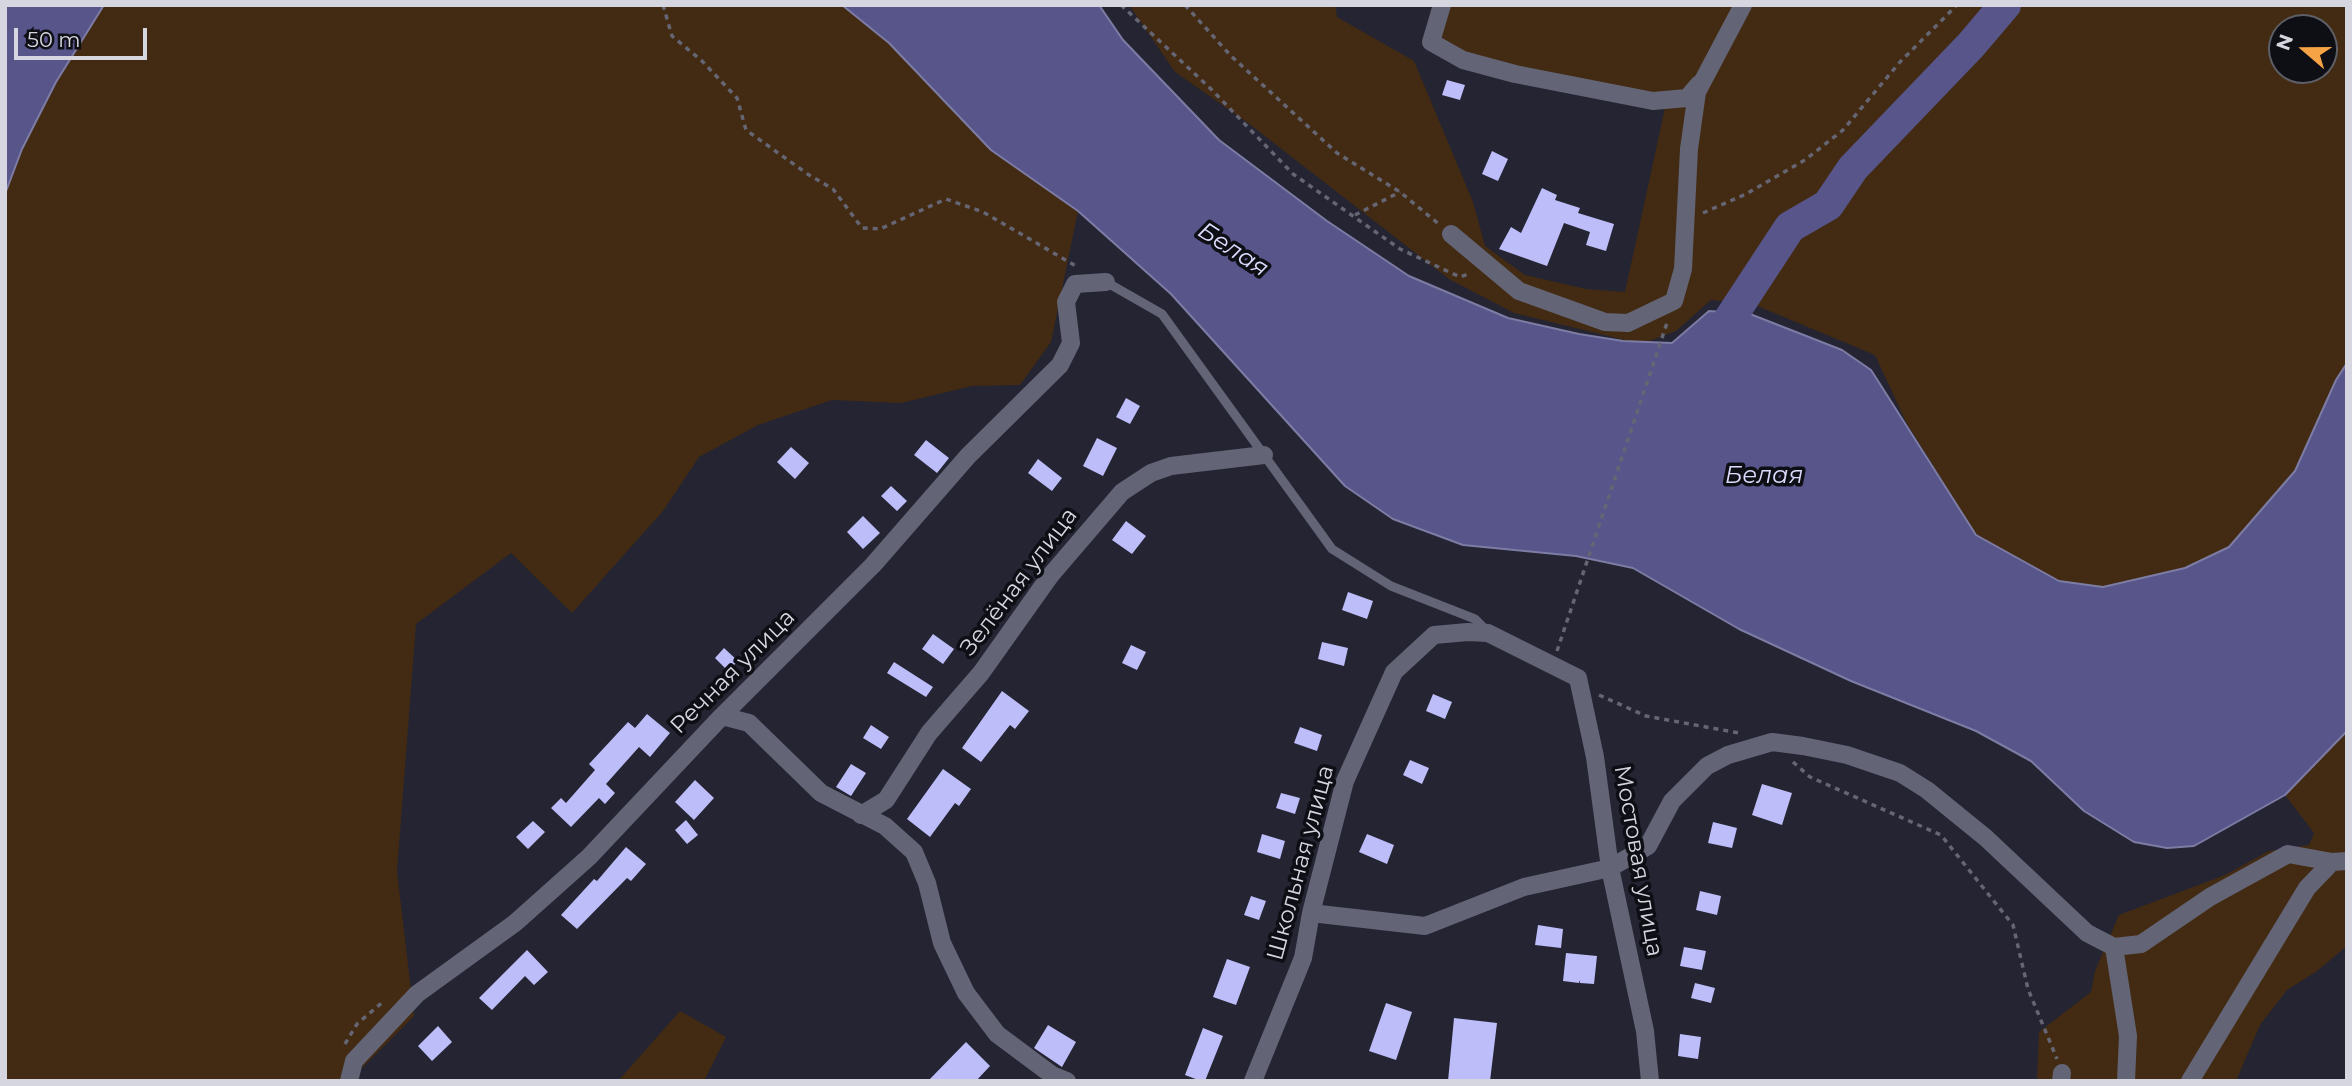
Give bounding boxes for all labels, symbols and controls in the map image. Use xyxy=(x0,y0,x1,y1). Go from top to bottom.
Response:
scale bar xyxy=(18,14,150,58)
north arrow xyxy=(2268,14,2338,84)
text: 50 m xyxy=(27,27,81,52)
text: N xyxy=(2271,31,2298,53)
water label: Белая xyxy=(1192,217,1274,283)
water label: Белая xyxy=(1725,462,1803,490)
street label: Зелёная улица xyxy=(955,503,1083,661)
street label: Речная улица xyxy=(665,604,801,740)
street label: Школьная улица xyxy=(1262,762,1340,964)
street label: Мостовая улица xyxy=(1608,763,1668,959)

